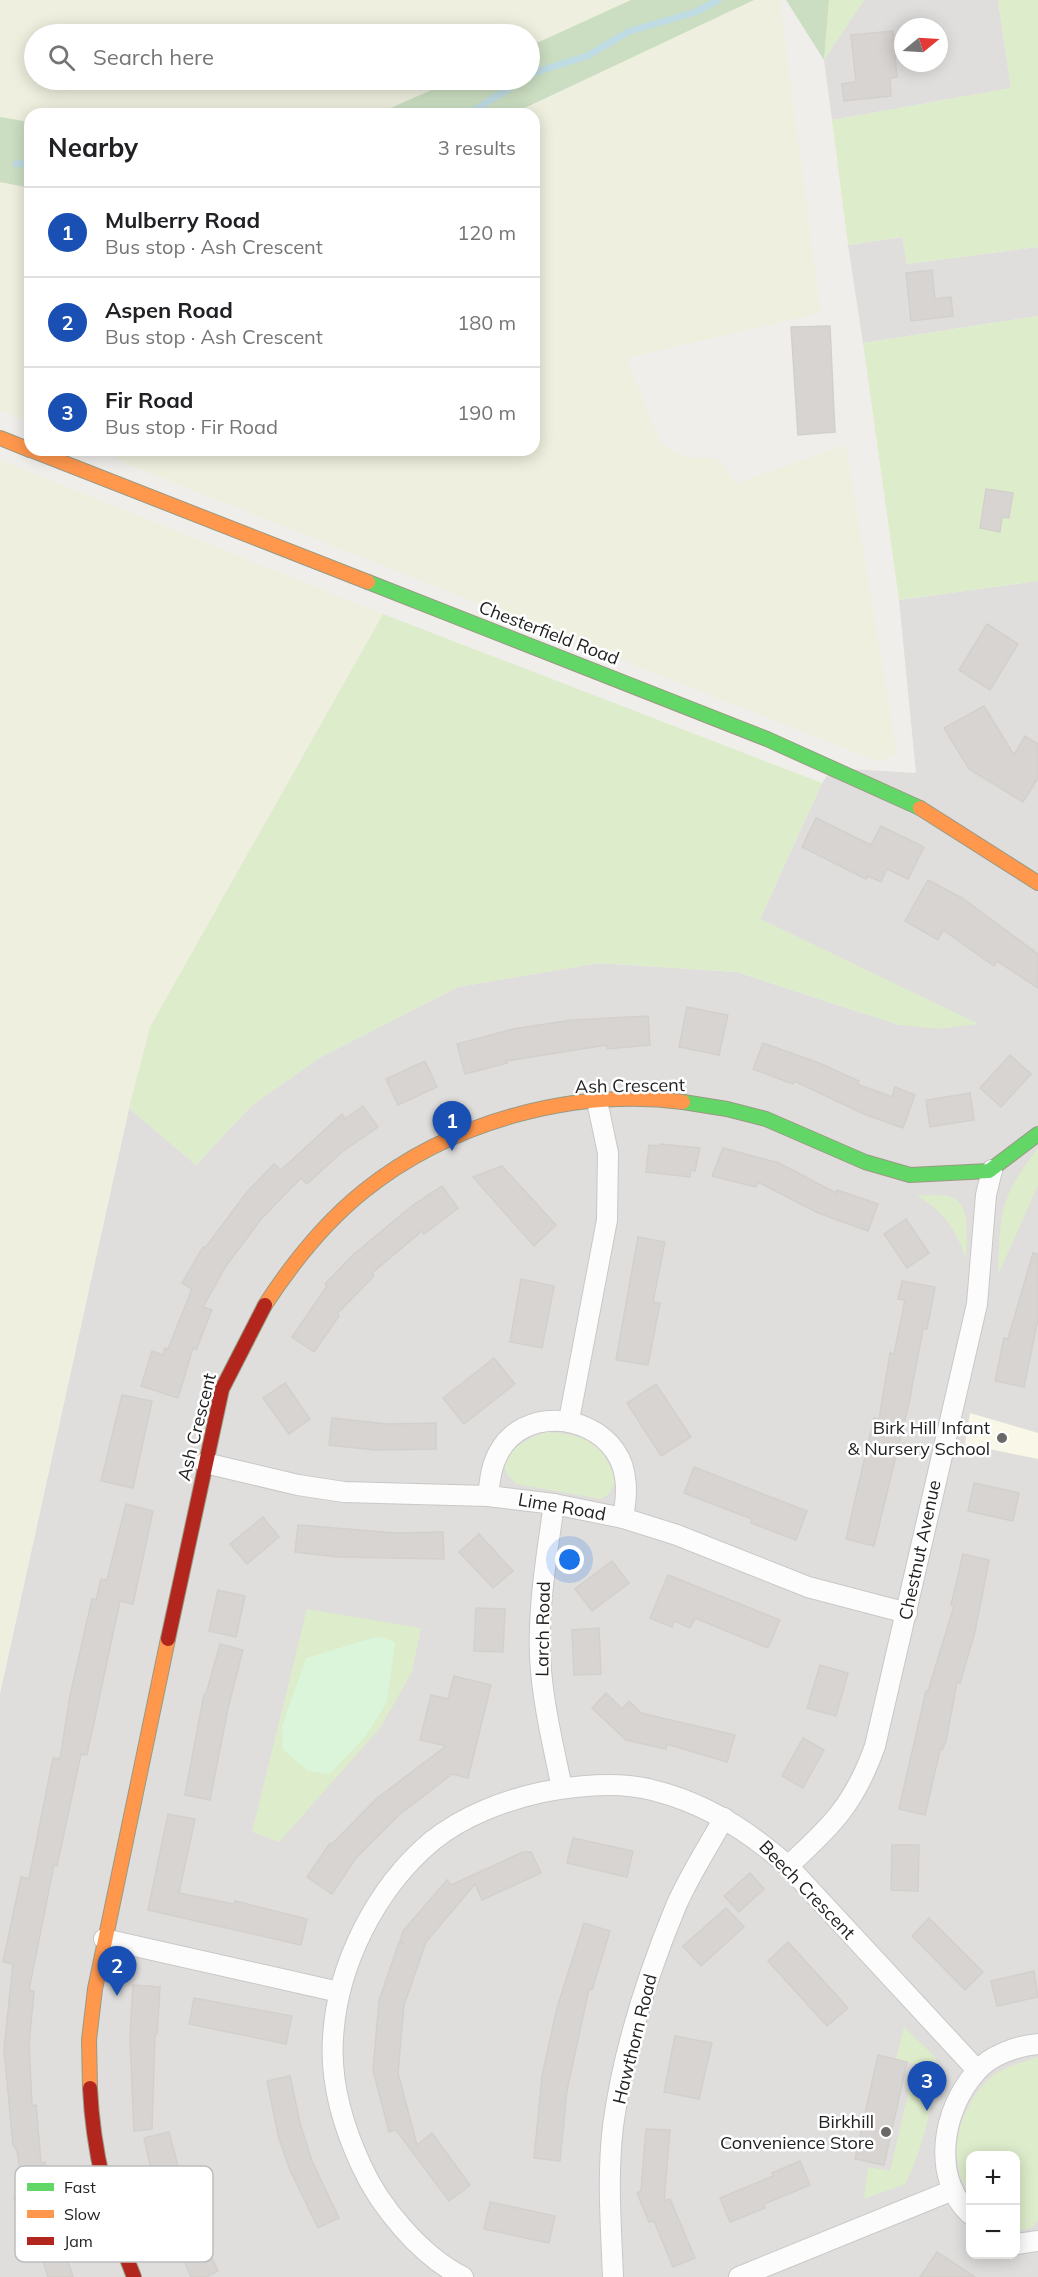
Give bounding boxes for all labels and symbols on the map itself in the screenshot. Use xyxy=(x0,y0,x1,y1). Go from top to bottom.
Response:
north arrow xyxy=(894,18,948,72)
street label: Chesterfield Road xyxy=(476,595,623,670)
street label: Ash Crescent xyxy=(575,1073,685,1098)
pin: 1 xyxy=(432,1102,472,1151)
street label: Ash Crescent xyxy=(172,1371,221,1483)
place label: Birk Hill Infant & Nursery School xyxy=(847,1416,990,1460)
marker: Birk Hill Infant & Nursery School xyxy=(995,1431,1009,1445)
street label: Chestnut Avenue xyxy=(893,1478,946,1622)
street label: Lime Road xyxy=(516,1487,608,1526)
your location xyxy=(555,1545,584,1574)
street label: Larch Road xyxy=(530,1581,555,1677)
street label: Beech Crescent xyxy=(754,1835,860,1944)
pin: 2 xyxy=(98,1946,136,1996)
street label: Hawthorn Road xyxy=(607,1971,662,2106)
pin: 3 xyxy=(908,2062,946,2111)
place label: Birkhill Convenience Store xyxy=(720,2110,874,2154)
marker: Birkhill Convenience Store xyxy=(879,2125,893,2139)
legend xyxy=(15,2166,213,2262)
text: Fast xyxy=(64,2177,96,2197)
text: Slow xyxy=(64,2204,101,2224)
text: Jam xyxy=(64,2231,93,2251)

